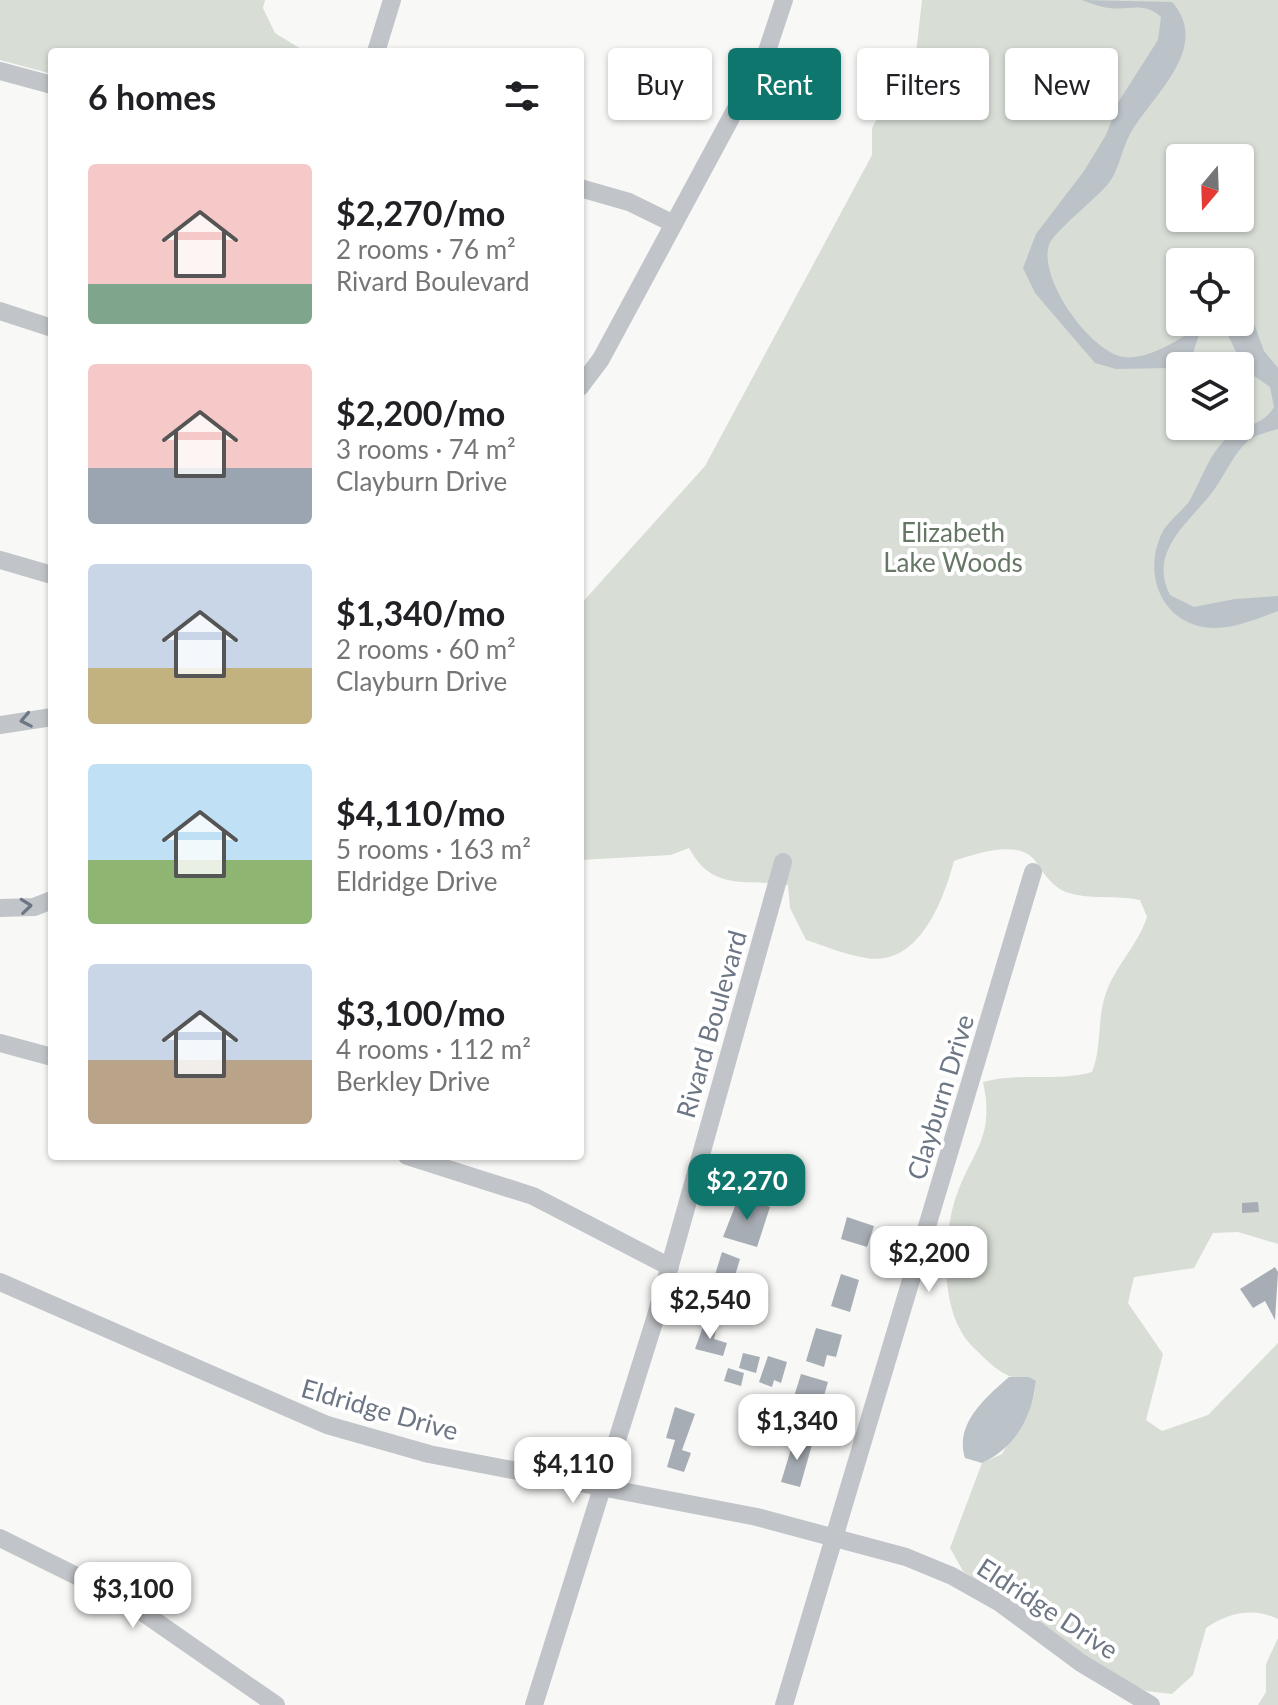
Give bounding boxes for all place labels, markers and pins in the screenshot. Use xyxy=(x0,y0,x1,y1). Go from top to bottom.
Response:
pin: $2,270 xyxy=(682,1154,812,1222)
pin: $2,200 xyxy=(864,1226,994,1294)
pin: $2,540 xyxy=(645,1273,775,1341)
pin: $1,340 xyxy=(732,1394,862,1462)
pin: $4,110 xyxy=(508,1437,638,1505)
pin: $3,100 xyxy=(68,1562,198,1630)

